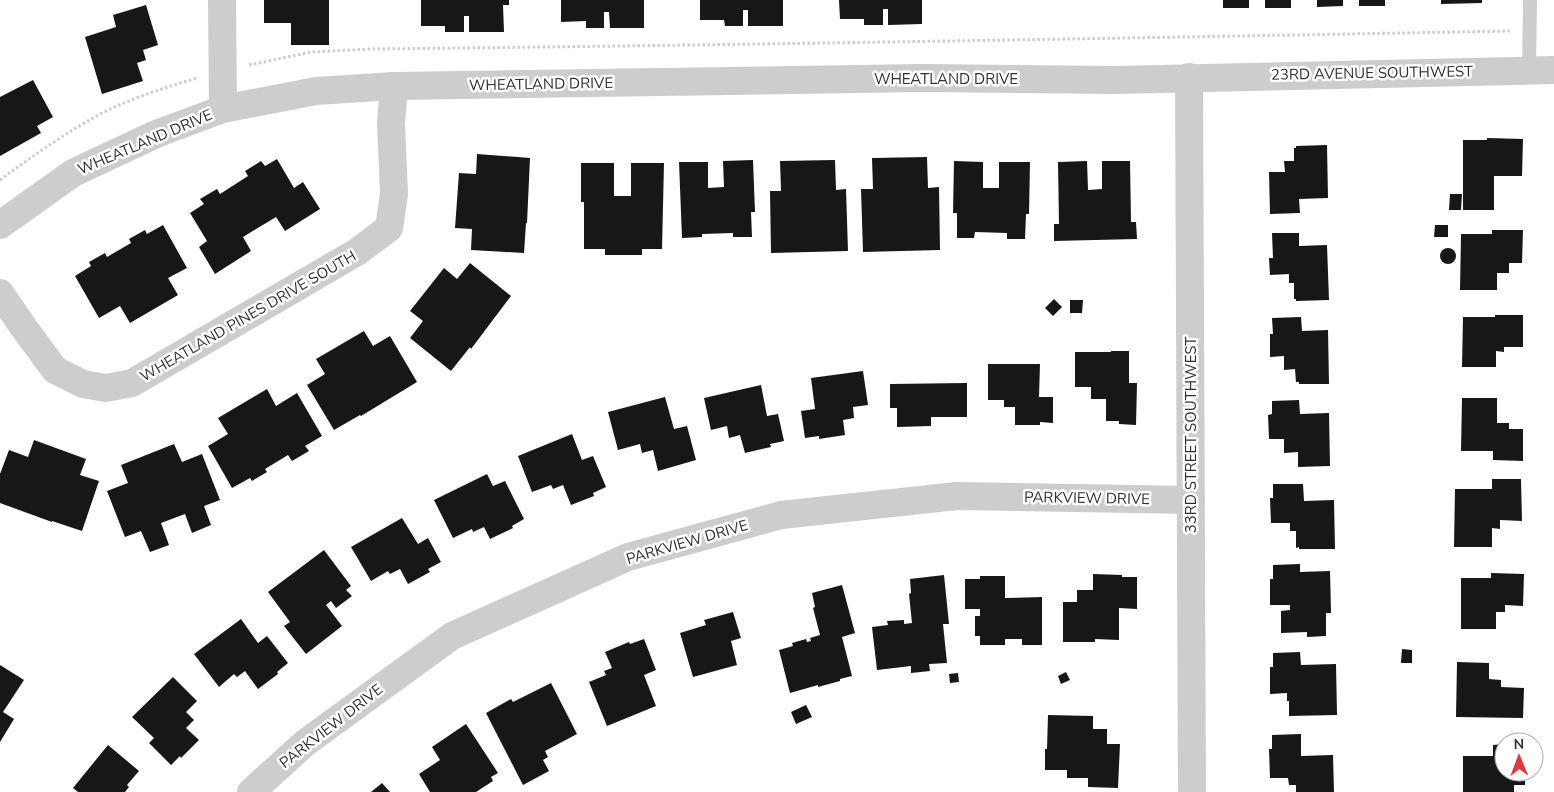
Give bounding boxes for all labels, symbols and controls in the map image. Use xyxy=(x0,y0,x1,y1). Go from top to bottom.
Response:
street label: 23RD AVENUE SOUTHWEST xyxy=(1271,61,1473,85)
street label: WHEATLAND DRIVE xyxy=(874,69,1018,89)
street label: WHEATLAND DRIVE xyxy=(469,73,613,95)
street label: WHEATLAND DRIVE xyxy=(75,105,215,179)
street label: WHEATLAND PINES DRIVE SOUTH xyxy=(136,246,360,386)
street label: 33RD STREET SOUTHWEST xyxy=(1181,337,1201,533)
street label: PARKVIEW DRIVE xyxy=(1024,487,1150,509)
street label: PARKVIEW DRIVE xyxy=(624,515,750,569)
street label: PARKVIEW DRIVE xyxy=(275,679,387,773)
north arrow xyxy=(1494,732,1544,782)
text: N xyxy=(1513,735,1524,754)

